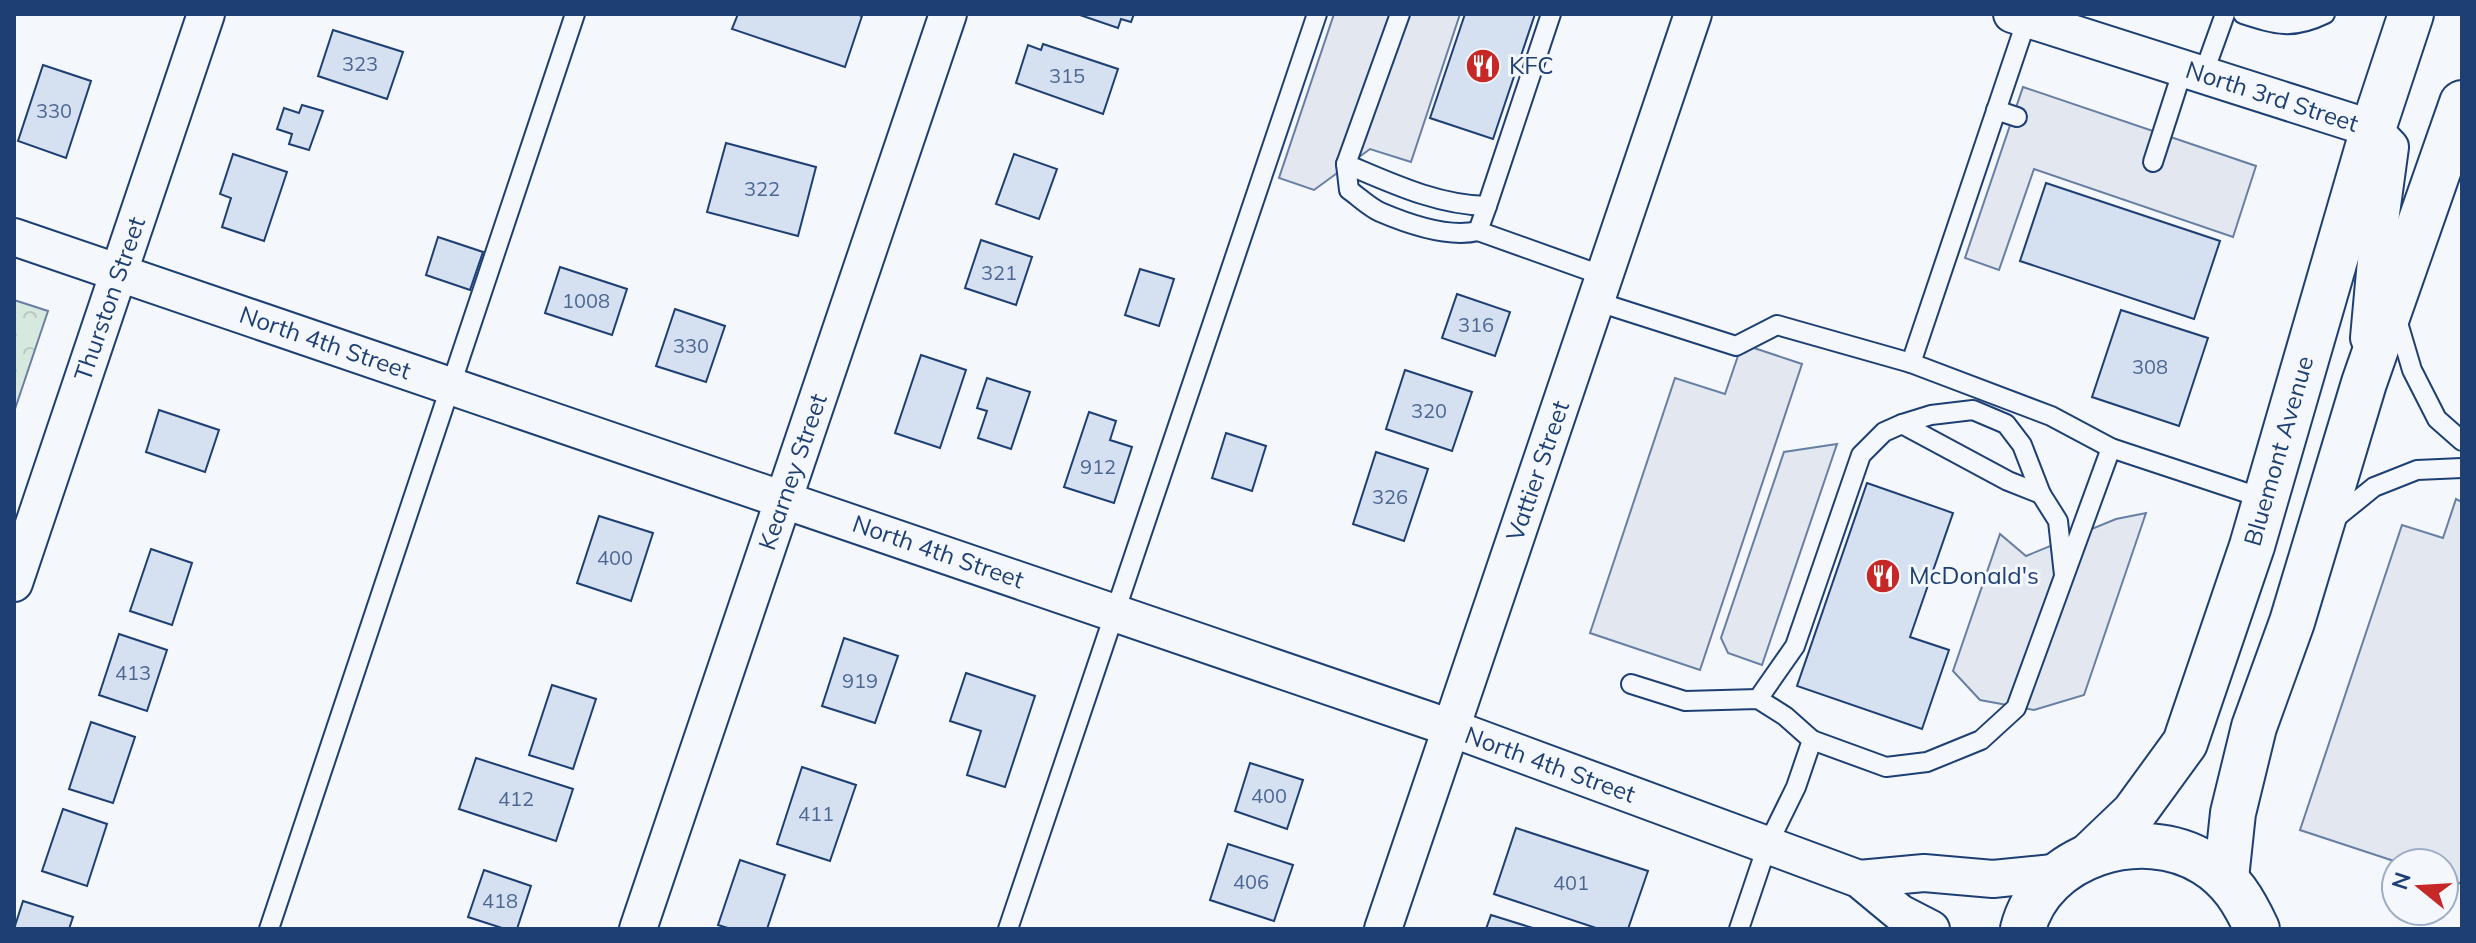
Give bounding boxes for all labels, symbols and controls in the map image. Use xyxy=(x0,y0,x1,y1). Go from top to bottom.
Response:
restaurant icon: KFC xyxy=(1464,47,1502,85)
place label: KFC xyxy=(1509,50,1554,80)
house number: 323 xyxy=(342,51,378,76)
street label: North 3rd Street xyxy=(2182,54,2362,138)
house number: 315 xyxy=(1049,63,1085,88)
house number: 330 xyxy=(36,98,72,123)
house number: 322 xyxy=(744,176,780,201)
street label: Thurston Street xyxy=(67,213,151,385)
house number: 321 xyxy=(981,260,1017,285)
house number: 1008 xyxy=(562,288,610,313)
street label: North 4th Street xyxy=(236,299,415,385)
house number: 316 xyxy=(1458,312,1494,337)
house number: 330 xyxy=(673,333,709,358)
street label: Bluemont Avenue xyxy=(2237,352,2319,549)
house number: 308 xyxy=(2132,354,2168,379)
street label: Kearney Street xyxy=(751,390,833,554)
street label: Vattier Street xyxy=(1499,397,1575,545)
house number: 320 xyxy=(1411,398,1447,423)
house number: 912 xyxy=(1080,454,1116,479)
house number: 326 xyxy=(1372,484,1408,509)
street label: North 4th Street xyxy=(849,508,1028,594)
house number: 400 xyxy=(597,545,633,570)
restaurant icon: McDonald's xyxy=(1864,557,1902,595)
place label: McDonald's xyxy=(1909,560,2039,590)
house number: 413 xyxy=(115,660,151,685)
house number: 919 xyxy=(842,668,878,693)
street label: North 4th Street xyxy=(1461,719,1640,809)
house number: 400 xyxy=(1251,783,1287,808)
house number: 412 xyxy=(498,786,534,811)
house number: 411 xyxy=(798,801,834,826)
north arrow xyxy=(2380,847,2460,927)
house number: 406 xyxy=(1233,869,1269,894)
text: N xyxy=(2385,869,2417,893)
house number: 401 xyxy=(1553,870,1589,895)
house number: 418 xyxy=(482,888,518,913)

